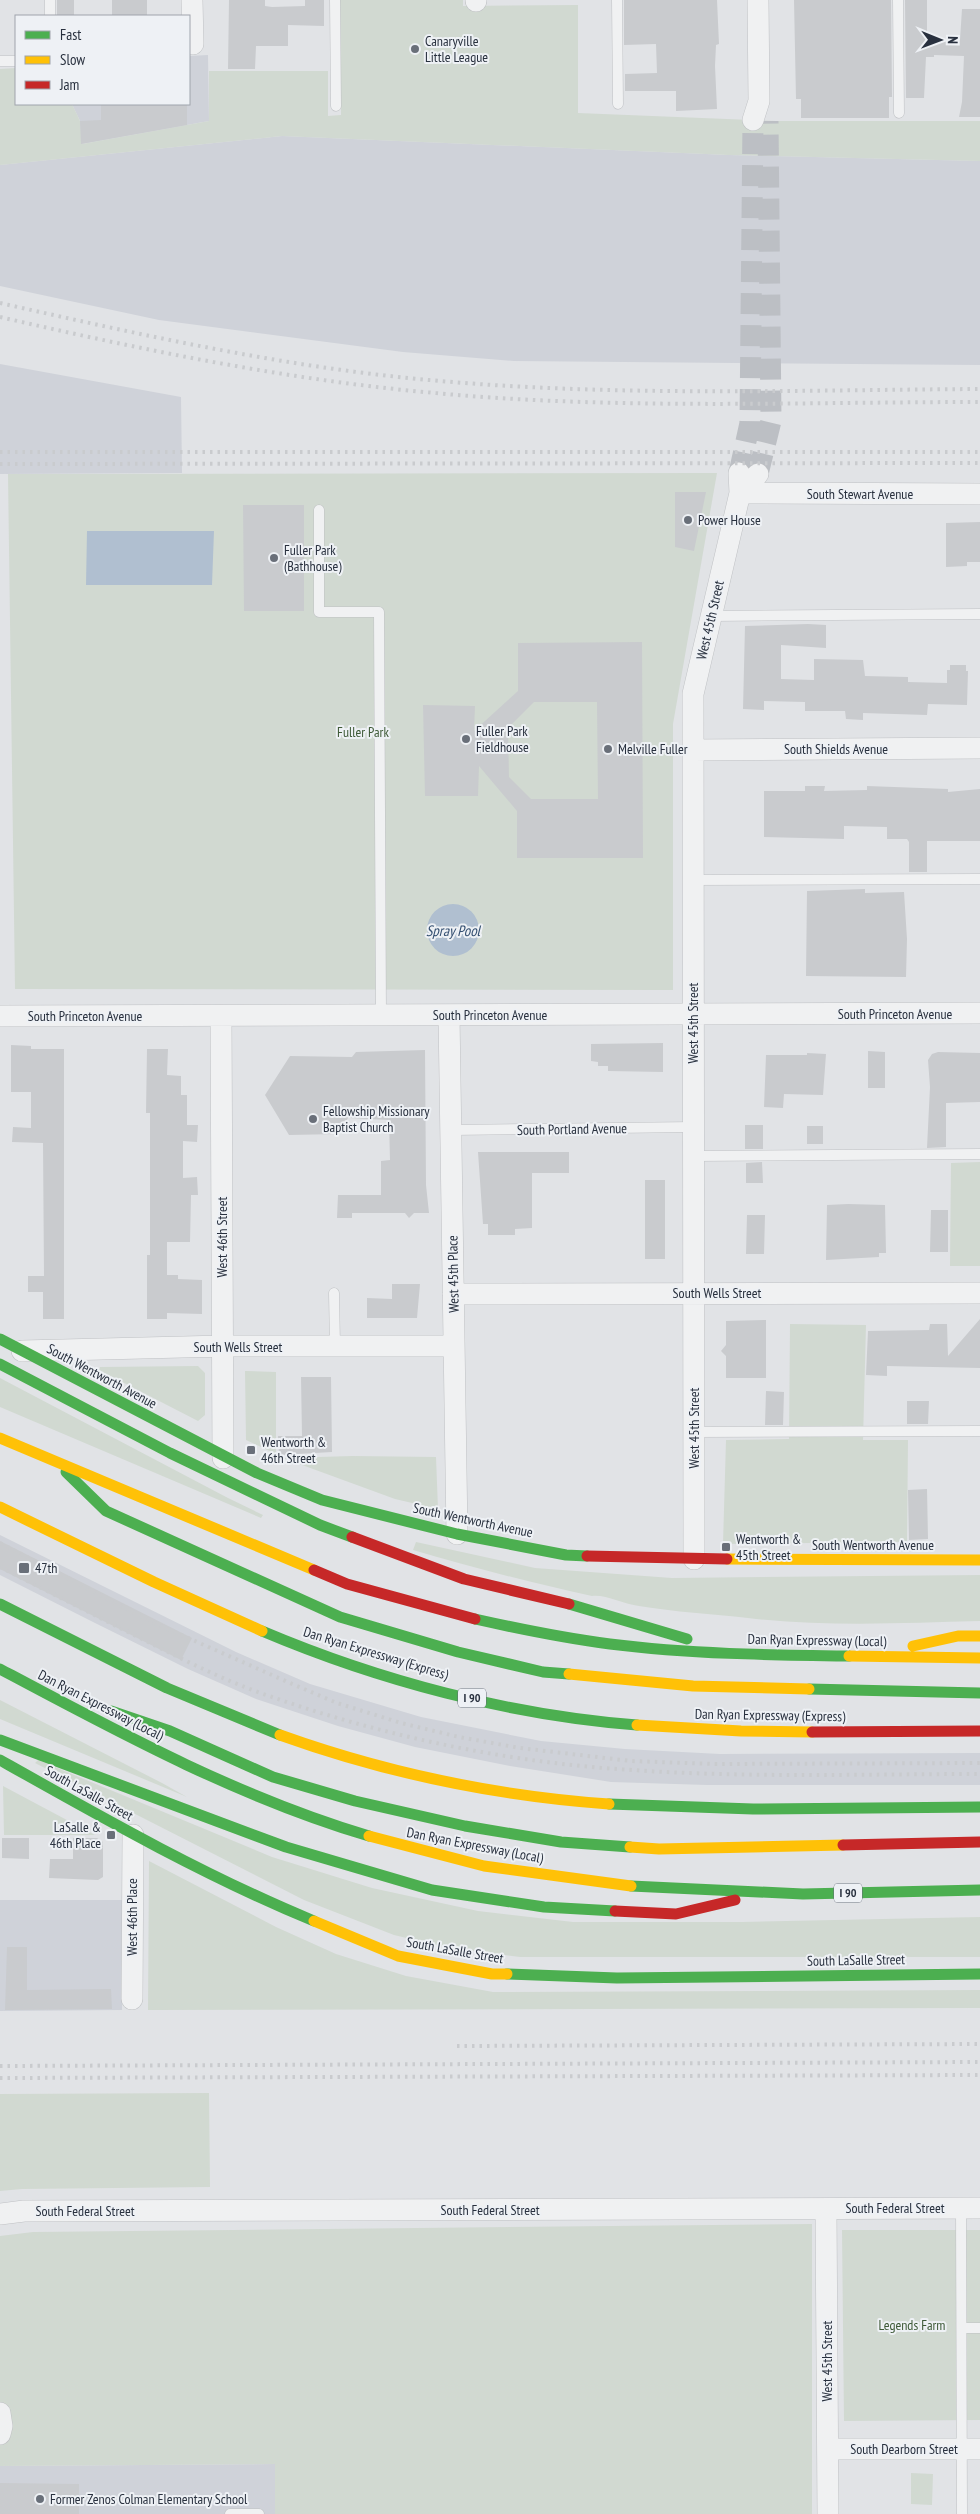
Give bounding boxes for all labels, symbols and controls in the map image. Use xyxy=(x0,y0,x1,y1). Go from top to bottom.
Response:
legend xyxy=(15,15,190,105)
north arrow xyxy=(915,15,965,65)
text: Fast xyxy=(60,25,81,44)
place label: Canaryville Little League xyxy=(425,32,488,66)
text: N xyxy=(944,36,962,44)
marker: Canaryville Little League xyxy=(409,43,421,55)
text: Slow xyxy=(60,50,85,69)
text: Jam xyxy=(59,75,79,94)
street label: South Stewart Avenue xyxy=(807,485,913,503)
place label: Power House xyxy=(698,511,761,529)
marker: Power House xyxy=(682,514,694,526)
place label: Fuller Park (Bathhouse) xyxy=(284,541,342,575)
marker: Fuller Park (Bathhouse) xyxy=(268,552,280,564)
street label: West 45th Street xyxy=(692,578,728,661)
place label: Fuller Park Fieldhouse xyxy=(476,722,529,756)
park label: Fuller Park xyxy=(337,723,389,741)
marker: Fuller Park Fieldhouse xyxy=(460,733,472,745)
place label: Melville Fuller xyxy=(618,740,688,758)
street label: South Shields Avenue xyxy=(784,740,888,758)
marker: Melville Fuller xyxy=(602,743,614,755)
water label: Spray Pool xyxy=(426,921,482,940)
street label: West 45th Street xyxy=(684,982,702,1063)
street label: South Princeton Avenue xyxy=(838,1005,952,1023)
street label: South Princeton Avenue xyxy=(433,1006,547,1024)
street label: South Princeton Avenue xyxy=(28,1007,142,1025)
place label: Fellowship Missionary Baptist Church xyxy=(323,1102,430,1136)
marker: Fellowship Missionary Baptist Church xyxy=(307,1113,319,1125)
street label: South Portland Avenue xyxy=(517,1119,627,1139)
street label: West 46th Street xyxy=(213,1196,231,1277)
street label: West 45th Place xyxy=(443,1235,463,1313)
street label: South Wells Street xyxy=(673,1284,762,1302)
street label: South Wells Street xyxy=(194,1338,283,1356)
street label: South Wentworth Avenue xyxy=(44,1339,160,1413)
street label: West 45th Street xyxy=(685,1387,703,1468)
place label: Wentworth & 46th Street xyxy=(261,1433,326,1467)
marker: Wentworth & 46th Street xyxy=(245,1444,257,1456)
street label: South Wentworth Avenue xyxy=(412,1499,535,1542)
place label: Wentworth & 45th Street xyxy=(736,1530,801,1564)
street label: South Wentworth Avenue xyxy=(812,1536,934,1554)
marker: Wentworth & 45th Street xyxy=(720,1541,732,1553)
place label: 47th xyxy=(35,1559,58,1577)
marker: 47th xyxy=(17,1561,31,1575)
street label: Dan Ryan Expressway (Express) xyxy=(301,1622,451,1684)
street label: Dan Ryan Expressway (Local) xyxy=(748,1630,887,1650)
street label: Dan Ryan Expressway (Local) xyxy=(35,1666,168,1745)
road number: I 90 xyxy=(458,1689,486,1708)
street label: Dan Ryan Expressway (Express) xyxy=(695,1705,846,1725)
street label: South LaSalle Street xyxy=(42,1761,136,1825)
place label: LaSalle & 46th Place xyxy=(50,1818,101,1852)
street label: Dan Ryan Expressway (Local) xyxy=(405,1823,545,1867)
marker: LaSalle & 46th Place xyxy=(105,1829,117,1841)
street label: West 46th Place xyxy=(123,1878,141,1956)
road number: I 90 xyxy=(834,1884,862,1902)
street label: South LaSalle Street xyxy=(405,1933,505,1967)
street label: South LaSalle Street xyxy=(807,1950,905,1970)
street label: South Federal Street xyxy=(845,2199,945,2217)
street label: South Federal Street xyxy=(440,2201,540,2219)
street label: South Federal Street xyxy=(35,2202,135,2220)
park label: Legends Farm xyxy=(879,2316,945,2334)
street label: West 45th Street xyxy=(818,2320,836,2401)
street label: South Dearborn Street xyxy=(850,2440,958,2458)
place label: Former Zenos Colman Elementary School xyxy=(50,2490,248,2508)
marker: Former Zenos Colman Elementary School xyxy=(34,2493,46,2505)

